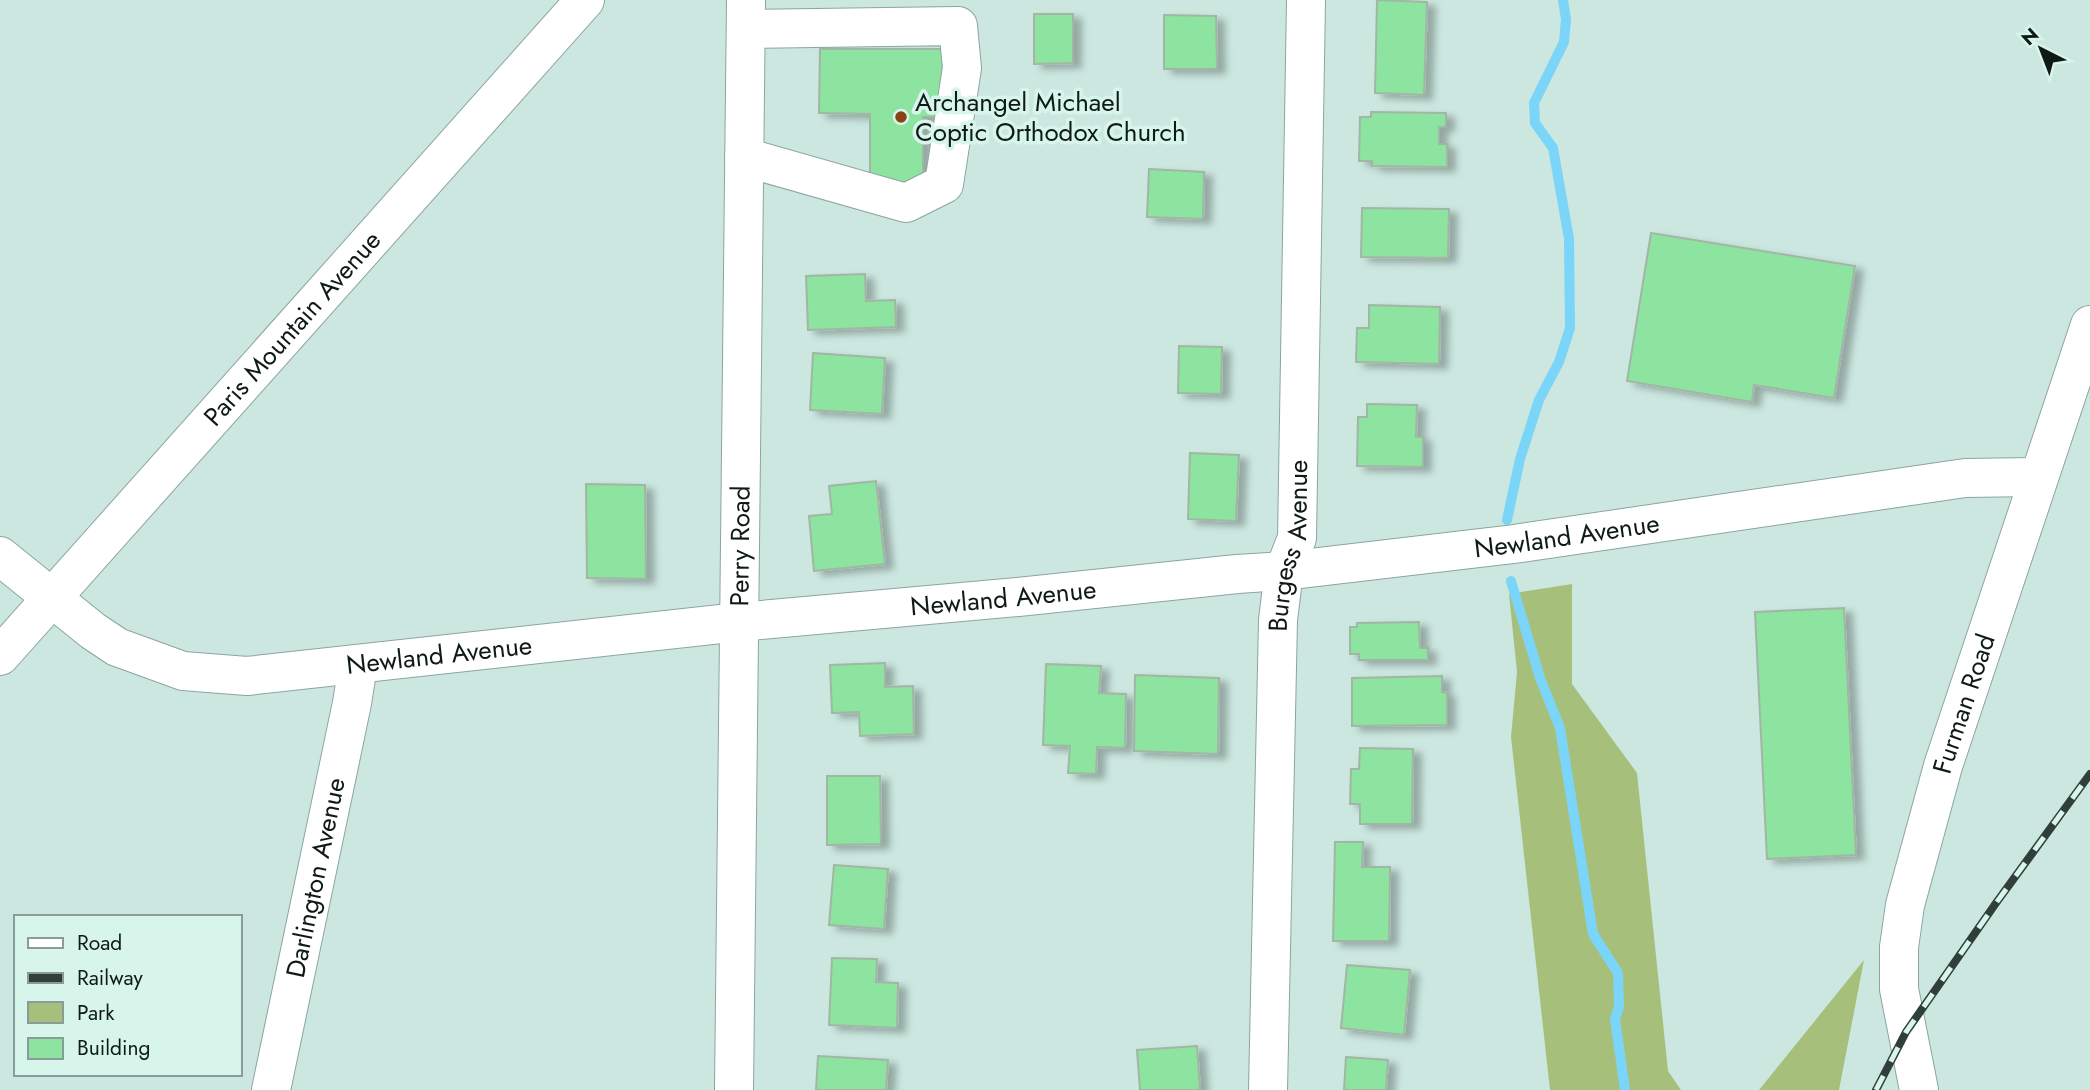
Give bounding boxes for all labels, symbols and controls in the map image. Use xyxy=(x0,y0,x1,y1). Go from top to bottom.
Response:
north arrow xyxy=(2006,14,2076,84)
text: N xyxy=(2015,22,2045,52)
place label: Archangel Michael Coptic Orthodox Church xyxy=(915,83,1186,151)
marker: Archangel Michael Coptic Orthodox Church xyxy=(893,109,909,125)
street label: Paris Mountain Avenue xyxy=(195,222,390,435)
street label: Burgess Avenue xyxy=(1259,459,1317,632)
street label: Perry Road xyxy=(720,485,760,607)
street label: Newland Avenue xyxy=(1472,504,1662,568)
street label: Newland Avenue xyxy=(909,570,1098,626)
street label: Newland Avenue xyxy=(344,626,534,684)
street label: Furman Road xyxy=(1923,629,2005,778)
street label: Darlington Avenue xyxy=(276,774,355,981)
legend xyxy=(14,915,242,1076)
text: Road xyxy=(77,928,122,958)
text: Railway xyxy=(77,963,143,993)
text: Park xyxy=(77,998,115,1028)
text: Building xyxy=(77,1033,150,1063)

